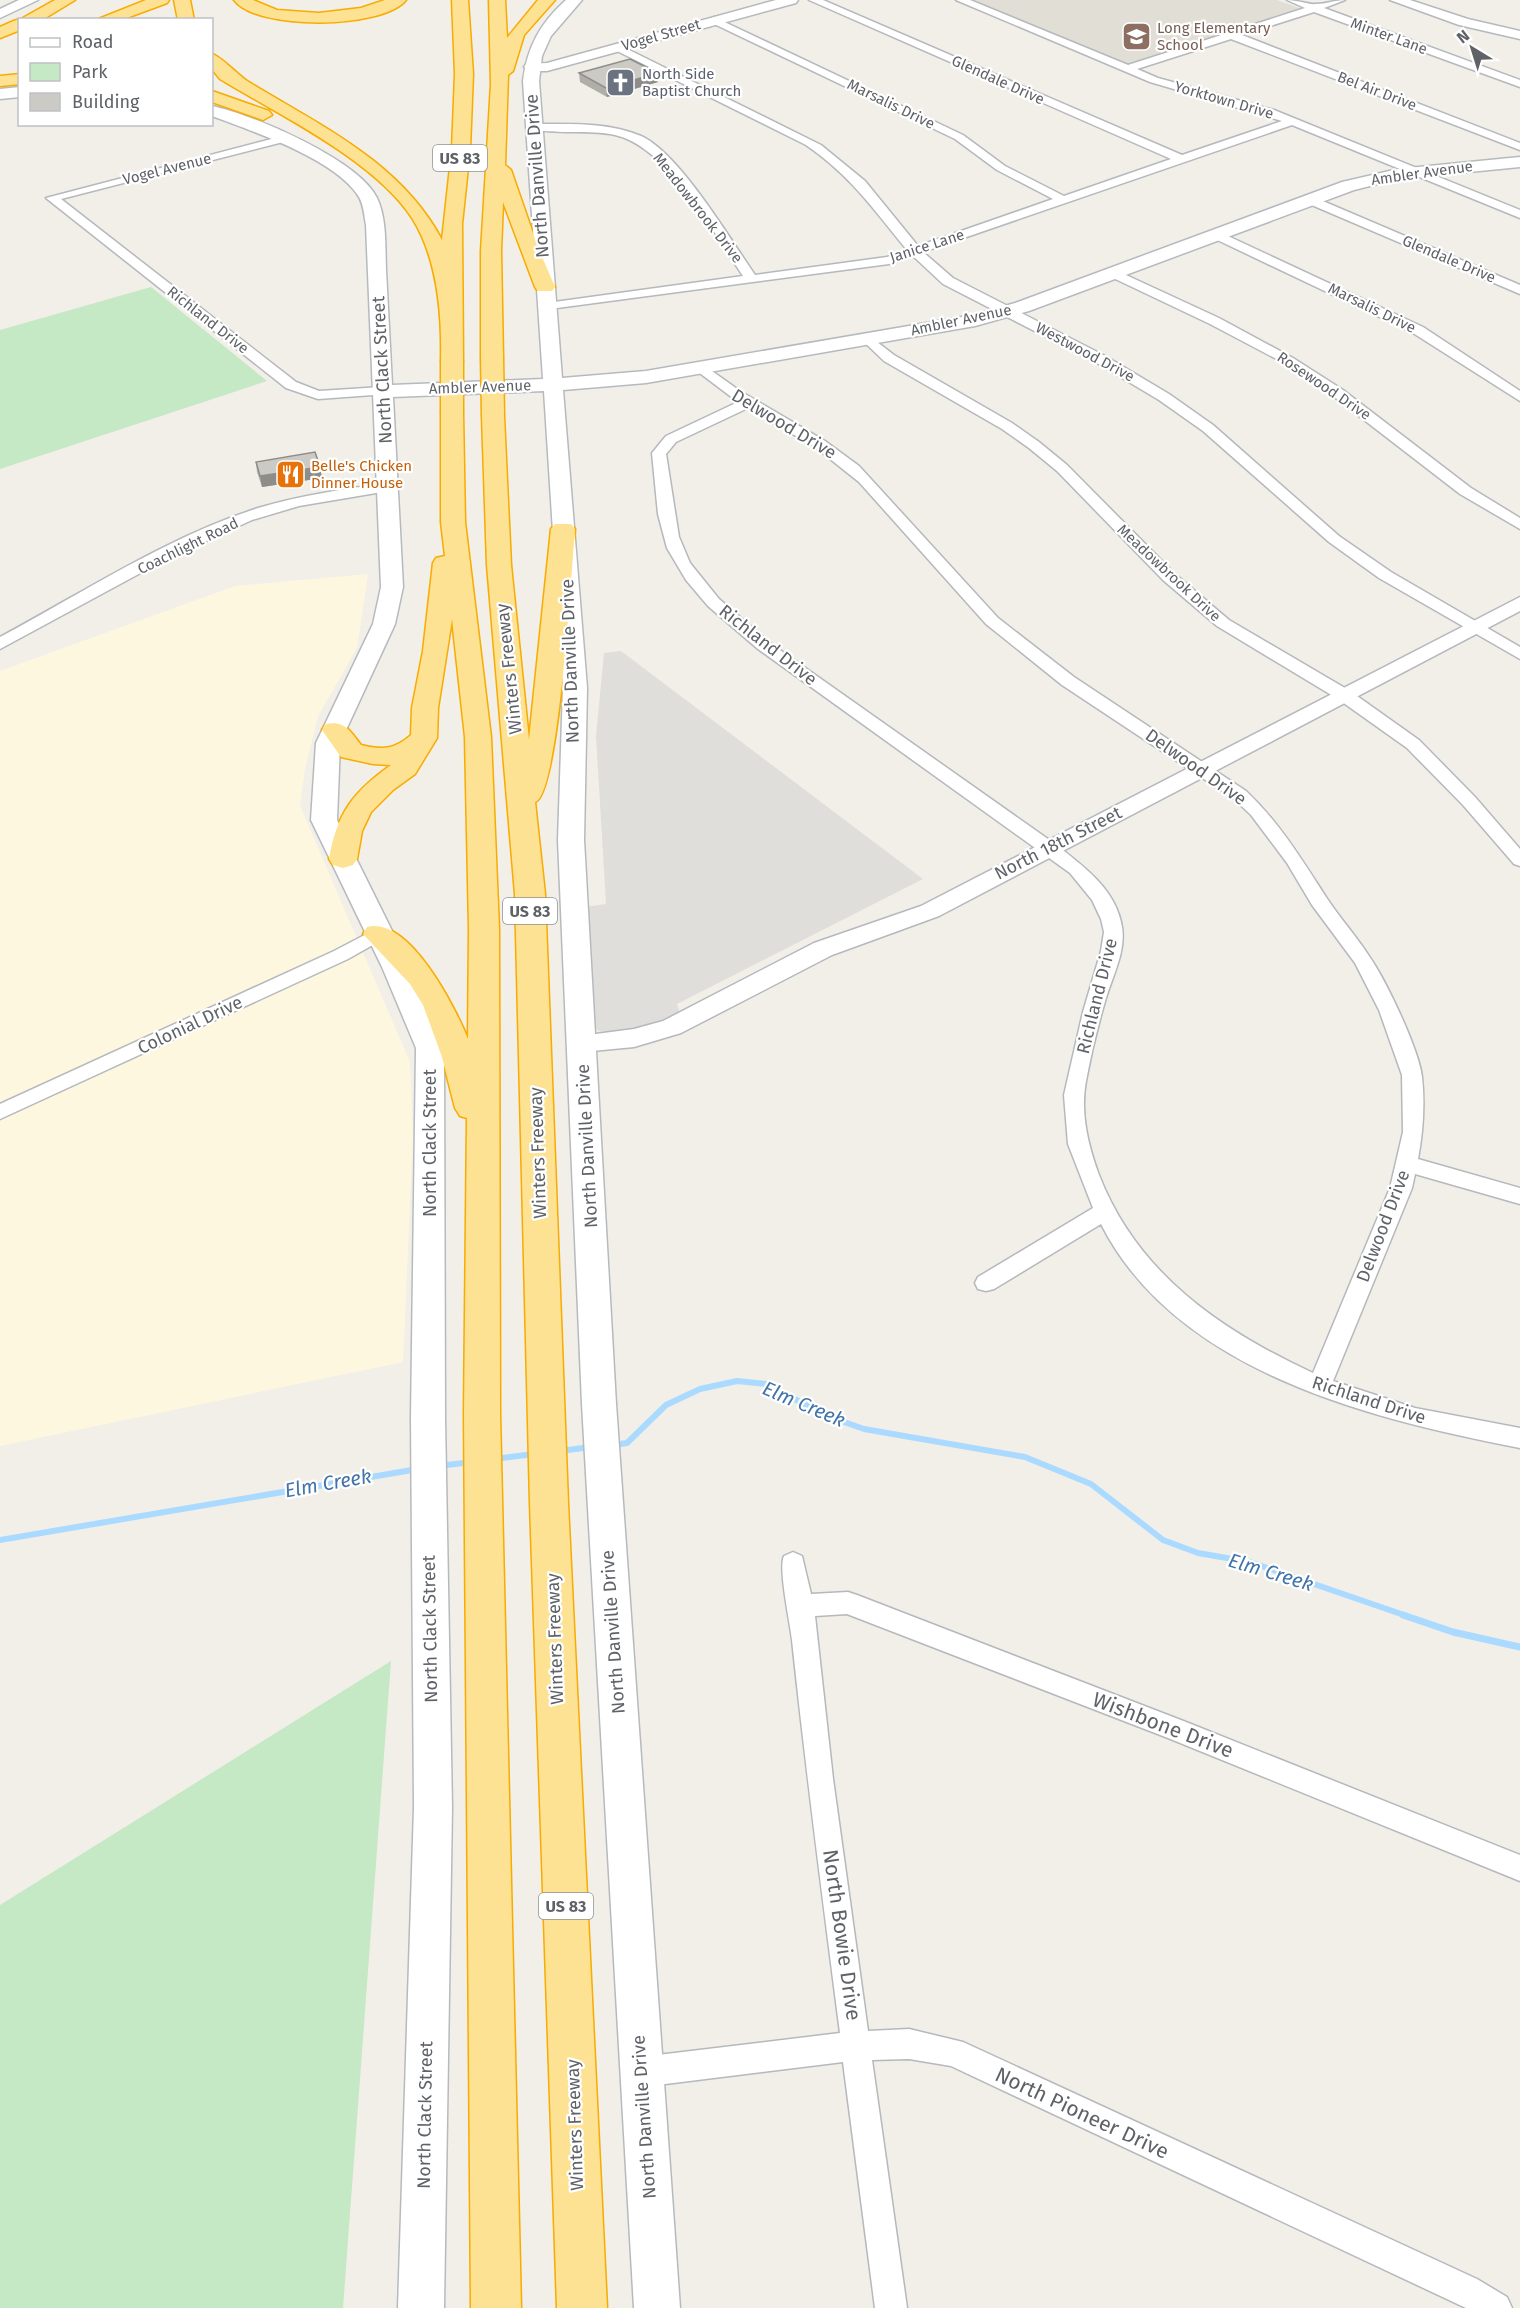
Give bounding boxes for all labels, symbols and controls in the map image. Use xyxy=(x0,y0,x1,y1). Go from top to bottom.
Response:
street label: Minter Lane xyxy=(1348,14,1430,58)
street label: Vogel Street xyxy=(619,15,703,55)
legend xyxy=(18,18,213,126)
north arrow xyxy=(1442,18,1502,78)
place label: Long Elementary School xyxy=(1157,19,1271,54)
school or university icon: Long Elementary School xyxy=(1120,21,1152,53)
text: N xyxy=(1453,26,1473,47)
text: Road xyxy=(72,31,114,53)
street label: Glendale Drive xyxy=(949,52,1047,108)
text: Park xyxy=(72,61,108,83)
place label: North Side Baptist Church xyxy=(642,65,741,100)
church icon: North Side Baptist Church xyxy=(605,67,637,99)
street label: Bel Air Drive xyxy=(1335,68,1419,114)
street label: Marsalis Drive xyxy=(844,75,938,133)
street label: Yorktown Drive xyxy=(1172,77,1276,123)
text: Building xyxy=(72,91,140,113)
street label: North Danville Drive xyxy=(520,93,554,259)
road number: US 83 xyxy=(433,145,487,171)
street label: Vogel Avenue xyxy=(121,149,213,189)
street label: Meadowbrook Drive xyxy=(649,149,747,267)
street label: Ambler Avenue xyxy=(1370,157,1474,189)
street label: Janice Lane xyxy=(887,226,967,266)
street label: Glendale Drive xyxy=(1400,231,1498,287)
street label: Marsalis Drive xyxy=(1325,279,1419,337)
street label: Richland Drive xyxy=(164,283,252,357)
street label: North Clack Street xyxy=(367,295,397,444)
street label: Ambler Avenue xyxy=(909,301,1013,339)
street label: Westwood Drive xyxy=(1033,318,1137,386)
street label: Rosewood Drive xyxy=(1274,348,1374,424)
street label: Ambler Avenue xyxy=(429,376,531,398)
street label: Delwood Drive xyxy=(728,384,840,464)
place label: Belle's Chicken Dinner House xyxy=(311,457,412,492)
restaurant icon: Belle's Chicken Dinner House xyxy=(274,459,306,491)
street label: Coachlight Road xyxy=(135,514,241,578)
street label: Meadowbrook Drive xyxy=(1114,520,1224,626)
street label: North Danville Drive xyxy=(556,578,584,744)
street label: Richland Drive xyxy=(715,600,821,690)
street label: Winters Freeway xyxy=(491,602,527,736)
street label: Delwood Drive xyxy=(1141,724,1251,810)
street label: North 18th Street xyxy=(991,801,1126,885)
road number: US 83 xyxy=(503,898,557,924)
street label: Richland Drive xyxy=(1072,936,1122,1056)
street label: Colonial Drive xyxy=(134,991,246,1059)
street label: North Danville Drive xyxy=(572,1063,602,1229)
street label: North Clack Street xyxy=(419,1069,441,1217)
street label: Winters Freeway xyxy=(525,1087,551,1219)
street label: Delwood Drive xyxy=(1352,1167,1414,1285)
street label: Richland Drive xyxy=(1309,1371,1429,1429)
water label: Elm Creek xyxy=(759,1376,849,1432)
water label: Elm Creek xyxy=(283,1464,373,1502)
water label: Elm Creek xyxy=(1226,1548,1317,1596)
street label: North Danville Drive xyxy=(596,1549,630,1715)
street label: North Clack Street xyxy=(418,1554,442,1703)
street label: Winters Freeway xyxy=(542,1573,568,1705)
street label: Wishbone Drive xyxy=(1089,1686,1237,1764)
street label: North Bowie Drive xyxy=(817,1848,867,2022)
road number: US 83 xyxy=(539,1893,593,1919)
street label: North Danville Drive xyxy=(627,2034,661,2200)
street label: North Clack Street xyxy=(413,2040,437,2189)
street label: Winters Freeway xyxy=(562,2059,588,2191)
street label: North Pioneer Drive xyxy=(991,2061,1173,2165)

